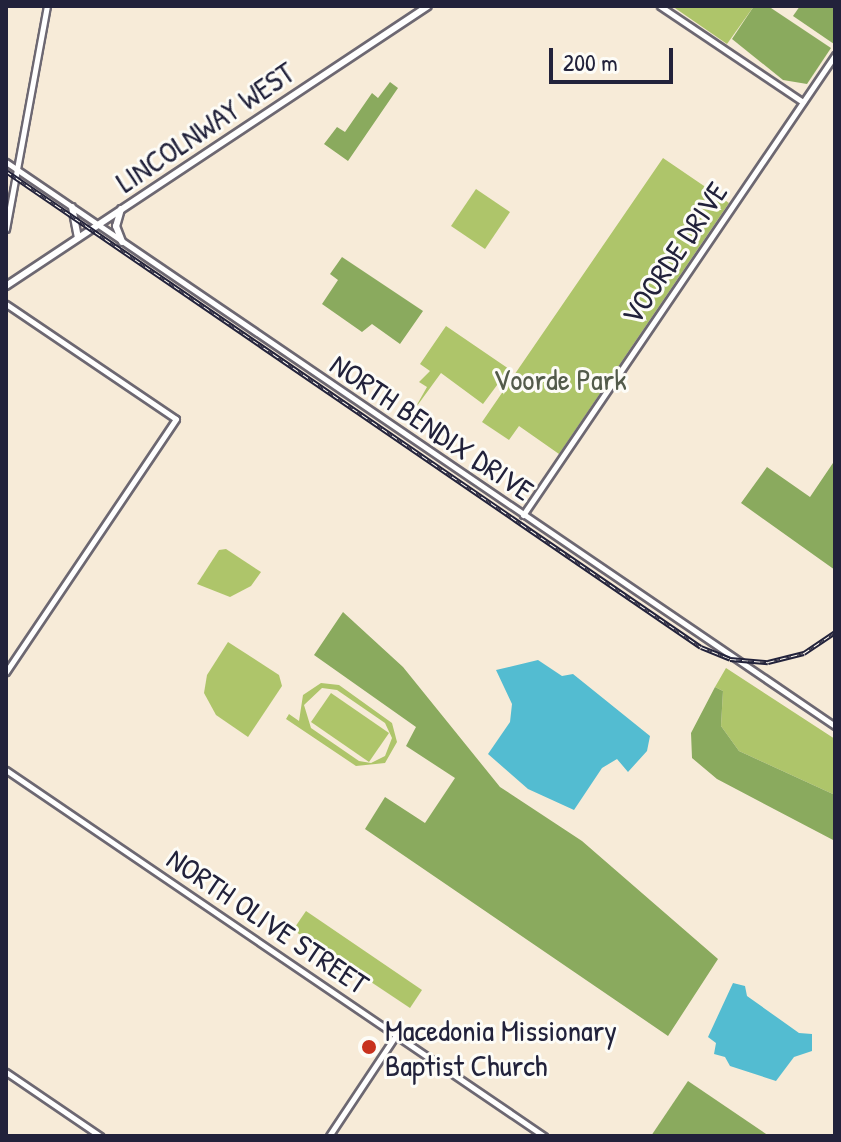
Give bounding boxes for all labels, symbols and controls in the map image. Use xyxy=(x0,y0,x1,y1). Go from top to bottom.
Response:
scale bar xyxy=(553,32,677,82)
text: 200 m xyxy=(563,46,618,78)
street label: LINCOLNWAY WEST xyxy=(109,54,301,200)
street label: VOORDE DRIVE xyxy=(613,175,735,331)
street label: NORTH BENDIX DRIVE xyxy=(324,346,540,508)
park label: Voorde Park xyxy=(493,361,627,397)
street label: NORTH OLIVE STREET xyxy=(160,840,376,1002)
place label: Macedonia Missionary Baptist Church xyxy=(385,1012,617,1082)
marker: Macedonia Missionary Baptist Church xyxy=(360,1038,378,1056)

